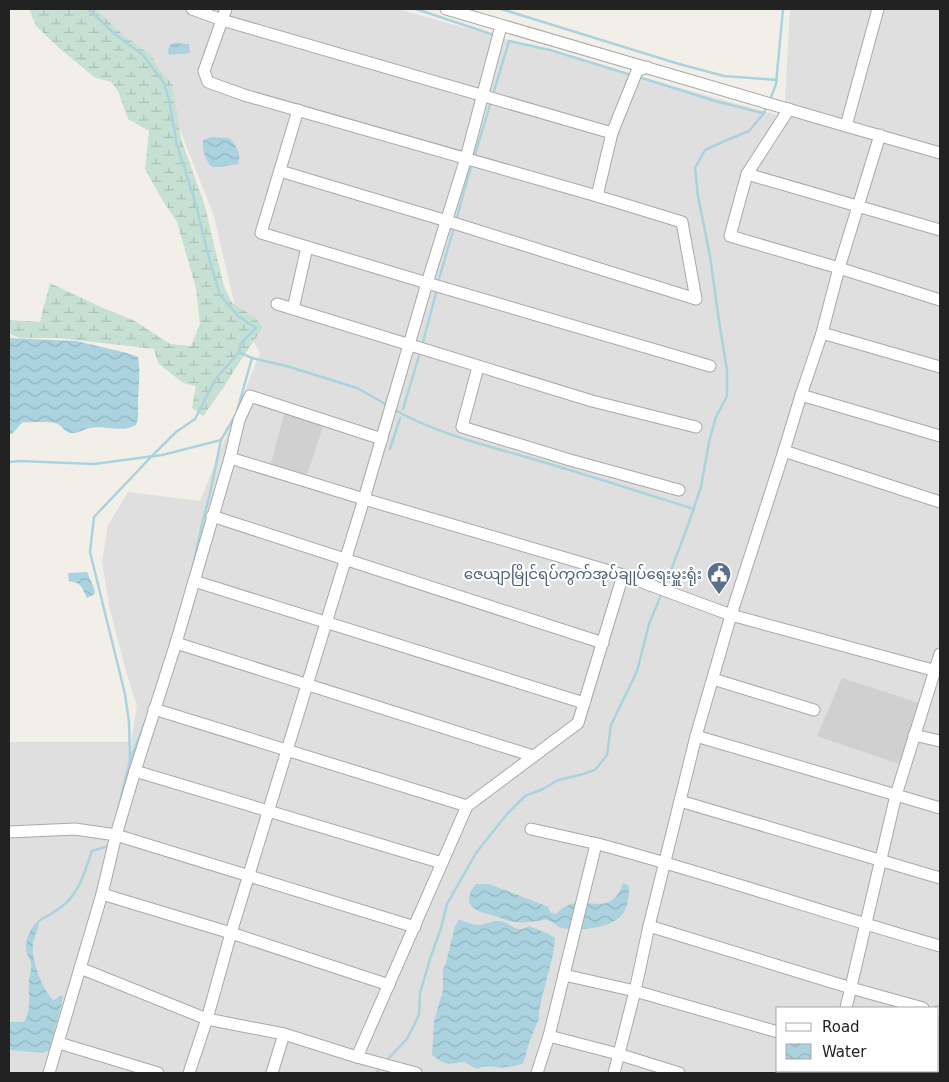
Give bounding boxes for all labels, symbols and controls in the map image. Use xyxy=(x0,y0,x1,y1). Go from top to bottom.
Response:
public building icon: ဇေယျာမြိုင်ရပ်ကွက်အုပ်ချုပ်ရေးမှူးရုံး xyxy=(706,561,732,595)
place label: ဇေယျာမြိုင်ရပ်ကွက်အုပ်ချုပ်ရေးမှူးရုံး xyxy=(464,564,702,586)
legend xyxy=(776,1007,939,1072)
text: Road xyxy=(822,1018,860,1036)
text: Water xyxy=(822,1043,867,1061)

